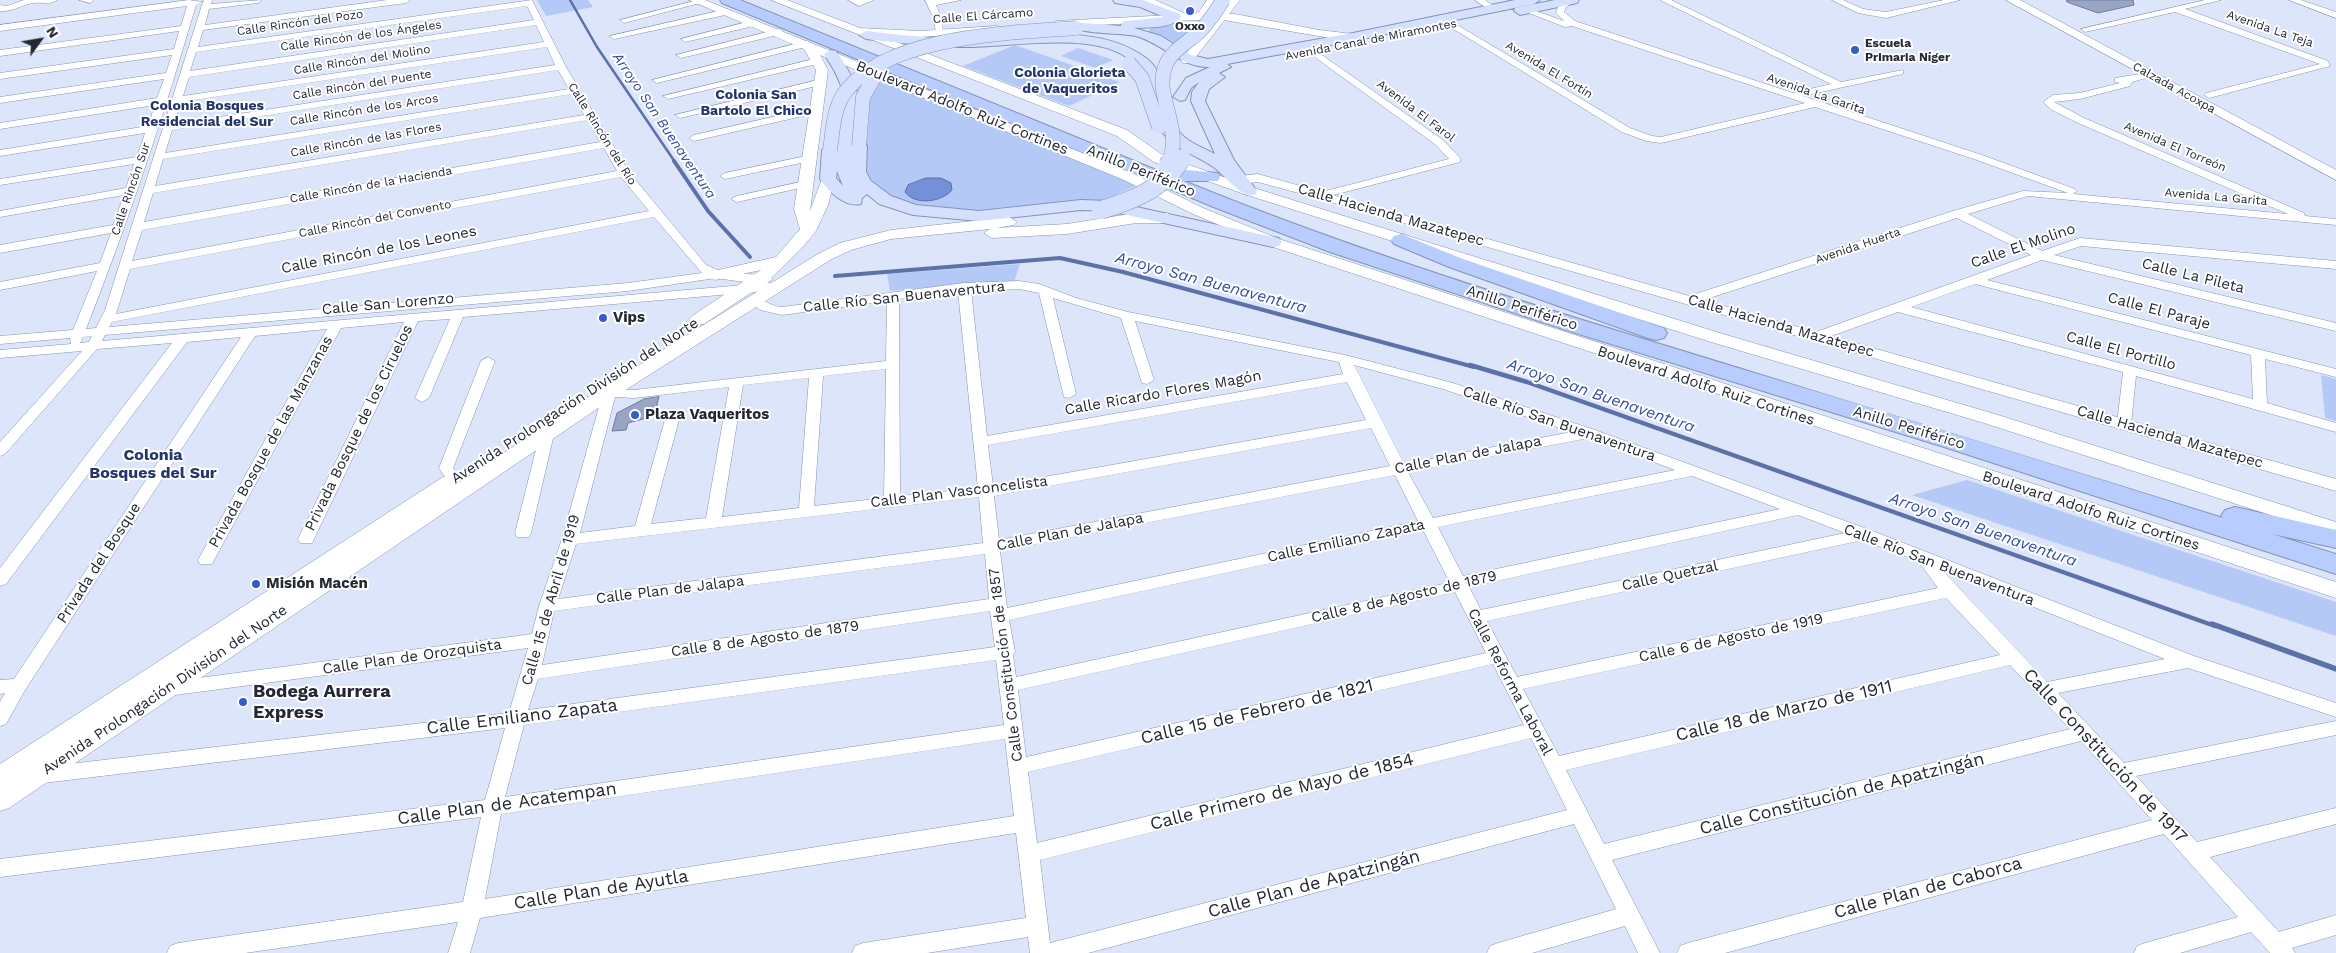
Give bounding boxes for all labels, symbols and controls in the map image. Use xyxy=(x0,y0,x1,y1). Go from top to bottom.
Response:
street label: Calle El Cárcamo xyxy=(932,5,1034,27)
marker: Oxxo xyxy=(1184,5,1196,17)
street label: Calle Rincón del Pozo xyxy=(236,7,364,39)
street label: Avenida La Teja xyxy=(2225,7,2315,51)
north arrow xyxy=(15,15,65,65)
street label: Avenida Canal de Miramontes xyxy=(1284,16,1458,64)
street label: Calle Rincón de los Ángeles xyxy=(279,18,443,54)
place label: Oxxo xyxy=(1175,19,1205,33)
text: N xyxy=(43,23,62,41)
place label: Escuela Primaria Níger xyxy=(1865,36,1950,64)
street label: Avenida El Fortín xyxy=(1503,38,1595,102)
street label: Calle Rincón del Molino xyxy=(293,42,431,78)
marker: Escuela Primaria Níger xyxy=(1849,44,1861,56)
water label: Arroyo San Buenaventura xyxy=(609,50,719,202)
street label: Boulevard Adolfo Ruiz Cortines xyxy=(853,57,1071,159)
street label: Calzada Acoxpa xyxy=(2130,59,2218,117)
district label: Colonia Glorieta de Vaqueritos xyxy=(1014,65,1126,98)
street label: Calle Rincón del Puente xyxy=(291,67,433,103)
street label: Avenida La Garita xyxy=(1765,70,1867,118)
street label: Avenida El Farol xyxy=(1374,77,1458,145)
street label: Calle Rincón del Río xyxy=(565,80,639,188)
district label: Colonia San Bartolo El Chico xyxy=(700,87,812,120)
street label: Calle Rincón de los Arcos xyxy=(289,91,439,129)
district label: Colonia Bosques Residencial del Sur xyxy=(141,98,273,130)
street label: Avenida El Torreón xyxy=(2122,119,2228,175)
street label: Calle Rincón de las Flores xyxy=(289,120,443,160)
street label: Calle Rincón Sur xyxy=(108,141,154,237)
street label: Anillo Periférico xyxy=(1084,141,1198,201)
street label: Calle Rincón de la Hacienda xyxy=(289,164,453,206)
street label: Calle Hacienda Mazatepec xyxy=(1296,180,1486,250)
street label: Avenida La Garita xyxy=(2164,185,2268,209)
street label: Calle Rincón del Convento xyxy=(298,197,452,241)
street label: Calle El Molino xyxy=(1968,220,2078,272)
street label: Calle Rincón de los Leones xyxy=(280,222,478,278)
street label: Avenida Huerta xyxy=(1814,225,1902,267)
water label: Arroyo San Buenaventura xyxy=(1113,248,1309,318)
street label: Calle La Pileta xyxy=(2140,255,2246,297)
street label: Calle Río San Buenaventura xyxy=(802,277,1006,317)
street label: Anillo Periférico xyxy=(1464,282,1580,334)
street label: Calle San Lorenzo xyxy=(321,289,455,319)
street label: Calle El Paraje xyxy=(2106,289,2212,333)
street label: Calle Hacienda Mazatepec xyxy=(1686,291,1876,361)
place label: Vips xyxy=(613,309,645,327)
marker: Vips xyxy=(597,312,609,324)
street label: Avenida Prolongación División del Norte xyxy=(448,314,702,488)
street label: Privada Bosque de los Ciruelos xyxy=(301,322,417,534)
street label: Calle El Portillo xyxy=(2064,328,2178,374)
street label: Privada Bosque de las Manzanas xyxy=(205,333,337,551)
street label: Boulevard Adolfo Ruiz Cortines xyxy=(1595,342,1817,430)
water label: Arroyo San Buenaventura xyxy=(1505,355,1697,437)
street label: Calle Ricardo Flores Magón xyxy=(1063,367,1263,419)
street label: Calle Río San Buenaventura xyxy=(1460,382,1658,466)
street label: Anillo Periférico xyxy=(1851,402,1967,454)
street label: Calle Hacienda Mazatepec xyxy=(2075,402,2265,472)
place label: Plaza Vaqueritos xyxy=(645,406,769,424)
marker: Plaza Vaqueritos xyxy=(629,409,641,421)
street label: Calle Plan de Jalapa xyxy=(1393,432,1543,478)
district label: Colonia Bosques del Sur xyxy=(89,445,217,483)
street label: Boulevard Adolfo Ruiz Cortines xyxy=(1980,467,2202,555)
street label: Calle Plan Vasconcelista xyxy=(869,472,1049,512)
water label: Arroyo San Buenaventura xyxy=(1887,489,2079,571)
street label: Privada del Bosque xyxy=(53,499,145,627)
street label: Calle Plan de Jalapa xyxy=(995,509,1145,555)
street label: Calle 15 de Abril de 1919 xyxy=(518,512,584,688)
street label: Calle Emiliano Zapata xyxy=(1266,516,1426,566)
street label: Calle Río San Buenaventura xyxy=(1841,520,2037,610)
street label: Calle Quetzal xyxy=(1620,557,1720,595)
street label: Calle Constitución de 1857 xyxy=(985,567,1027,763)
street label: Calle 8 de Agosto de 1879 xyxy=(1310,567,1498,627)
street label: Calle Plan de Jalapa xyxy=(595,572,745,608)
place label: Misión Macén xyxy=(266,575,368,593)
marker: Misión Macén xyxy=(250,578,262,590)
street label: Avenida Prolongación División del Norte xyxy=(39,601,291,779)
street label: Calle Reforma Laboral xyxy=(1464,606,1556,758)
street label: Calle 6 de Agosto de 1919 xyxy=(1637,610,1825,666)
street label: Calle 8 de Agosto de 1879 xyxy=(670,617,860,661)
street label: Calle Plan de Orozquista xyxy=(321,636,503,678)
street label: Calle Constitución de 1917 xyxy=(2018,664,2192,848)
street label: Calle 15 de Febrero de 1821 xyxy=(1139,675,1375,749)
street label: Calle 18 de Marzo de 1911 xyxy=(1674,676,1894,746)
place label: Bodega Aurrera Express xyxy=(253,681,391,724)
street label: Calle Emiliano Zapata xyxy=(425,695,619,739)
marker: Bodega Aurrera Express xyxy=(237,696,249,708)
street label: Calle Constitución de Apatzingán xyxy=(1697,748,1987,840)
street label: Calle Primero de Mayo de 1854 xyxy=(1148,749,1416,835)
street label: Calle Plan de Acatempan xyxy=(396,778,618,830)
street label: Calle Plan de Apatzingán xyxy=(1206,845,1422,923)
street label: Calle Plan de Caborca xyxy=(1832,852,2024,924)
street label: Calle Plan de Ayutla xyxy=(512,866,690,914)

